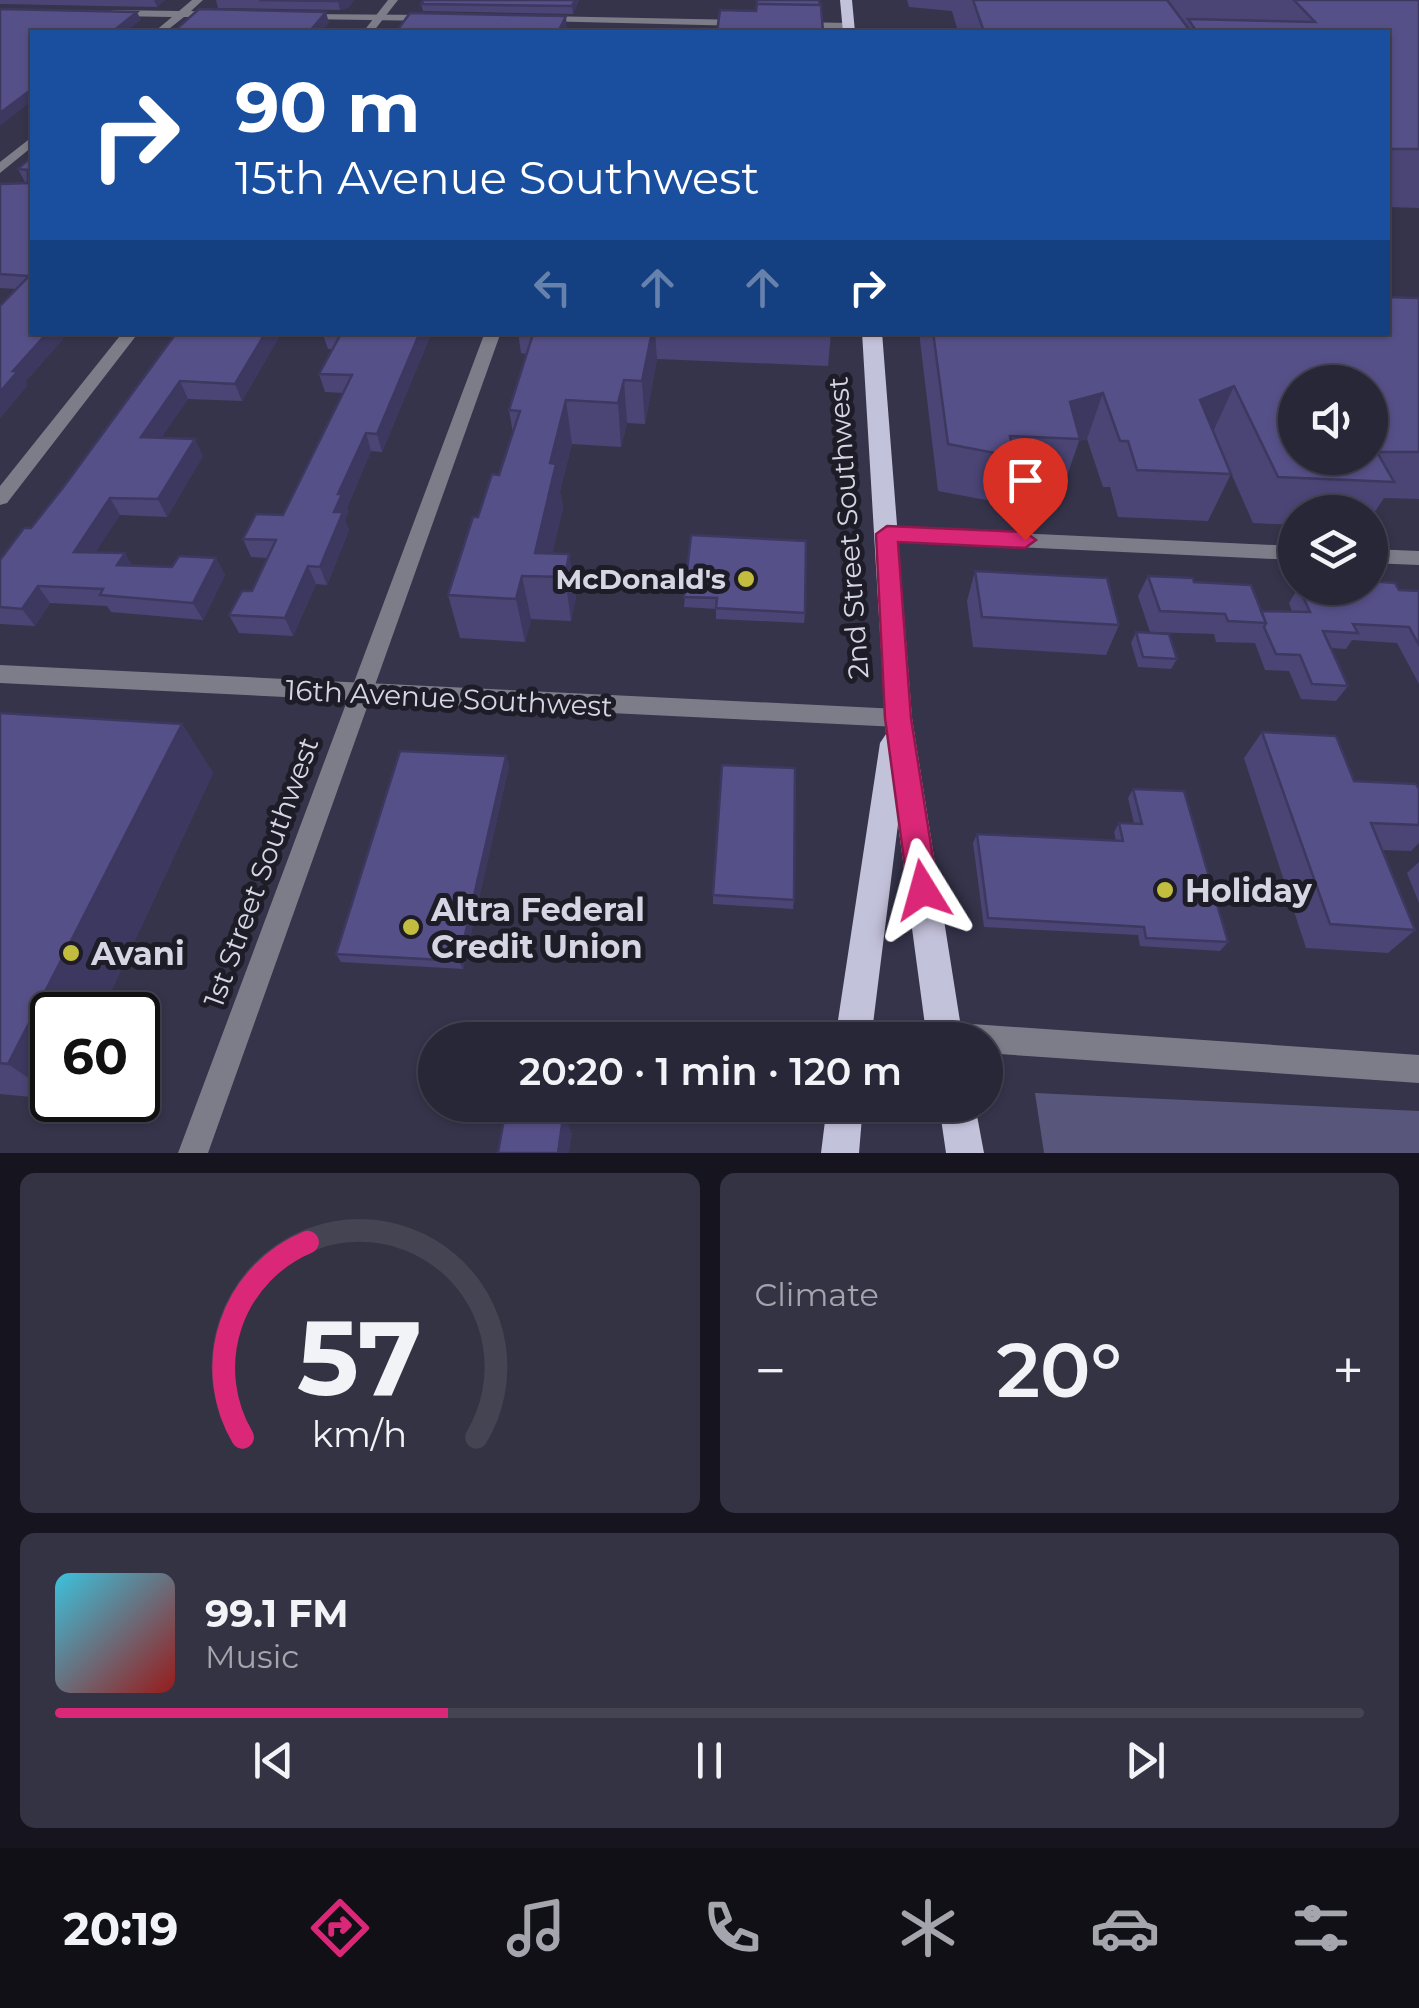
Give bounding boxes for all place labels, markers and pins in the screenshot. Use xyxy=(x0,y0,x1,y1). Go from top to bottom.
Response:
pin xyxy=(983,438,1068,541)
place label: McDonald's xyxy=(556,562,726,596)
marker: McDonald's xyxy=(735,568,757,590)
place label: Holiday xyxy=(1185,871,1313,910)
marker: Holiday xyxy=(1154,879,1176,901)
place label: Altra Federal Credit Union xyxy=(430,890,645,966)
marker: Altra Federal Credit Union xyxy=(400,916,422,938)
place label: Avani xyxy=(90,934,185,973)
marker: Avani xyxy=(60,942,82,964)

